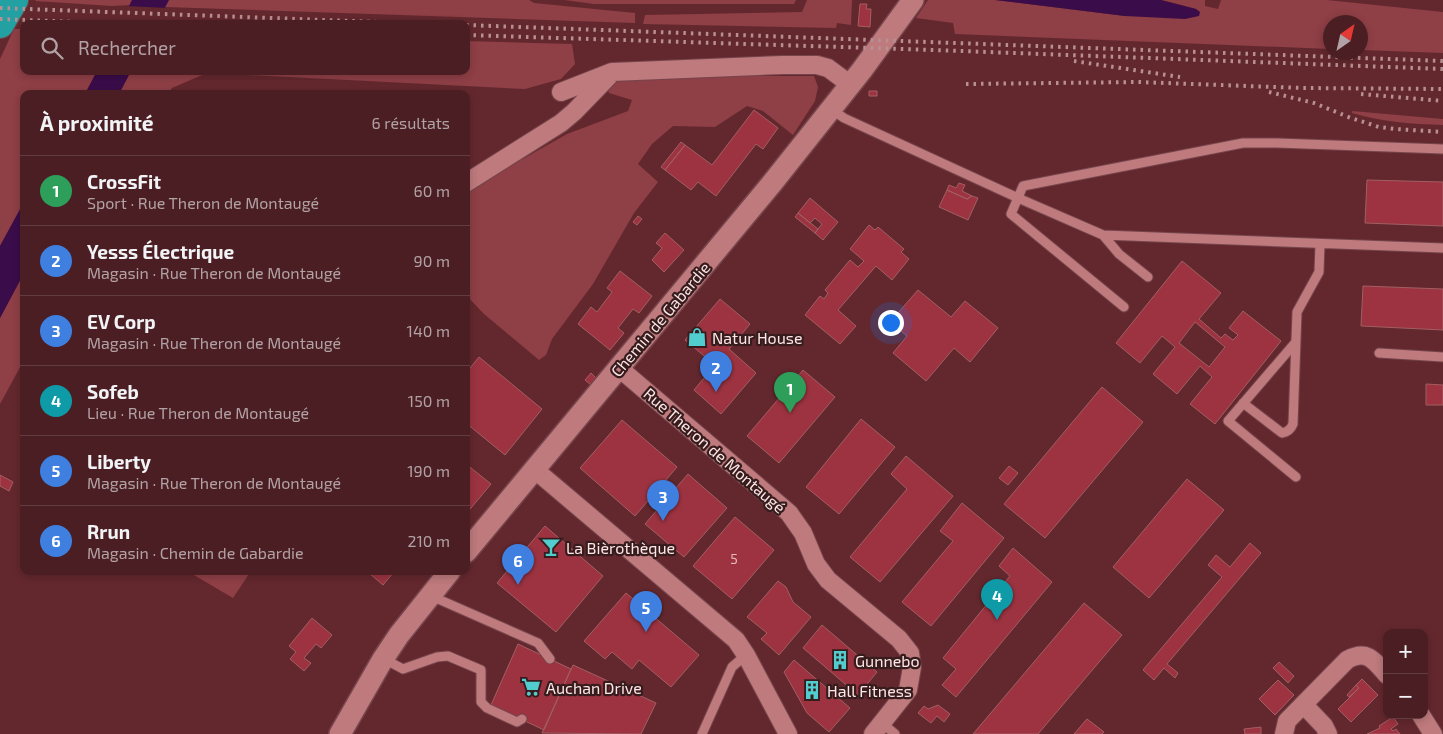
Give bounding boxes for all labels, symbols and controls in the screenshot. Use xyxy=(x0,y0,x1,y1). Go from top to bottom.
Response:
north arrow xyxy=(1323,15,1368,60)
search box xyxy=(20,20,470,75)
icon: search xyxy=(38,34,66,62)
text: Rechercher xyxy=(78,36,176,59)
text: À proximité xyxy=(40,110,154,135)
text: 6 résultats xyxy=(371,113,450,132)
text: CrossFit xyxy=(87,170,161,193)
text: 1 xyxy=(53,181,59,200)
text: 60 m xyxy=(414,181,450,200)
text: Sport · Rue Theron de Montaugé xyxy=(87,193,319,212)
text: Yesss Électrique xyxy=(87,240,234,263)
text: 2 xyxy=(51,251,61,270)
text: 90 m xyxy=(414,251,450,270)
street label: Chemin de Gabardie xyxy=(606,258,714,380)
text: Magasin · Rue Theron de Montaugé xyxy=(87,263,341,282)
text: EV Corp xyxy=(87,310,156,333)
your location xyxy=(878,310,904,336)
text: 3 xyxy=(51,321,61,340)
text: 140 m xyxy=(407,321,450,340)
shop icon: Natur House xyxy=(686,326,708,348)
place label: Natur House xyxy=(712,328,803,347)
text: Magasin · Rue Theron de Montaugé xyxy=(87,333,341,352)
pin: 2 xyxy=(700,351,732,392)
pin: 1 xyxy=(774,372,806,413)
text: Sofeb xyxy=(87,380,139,403)
street label: Rue Theron de Montaugé xyxy=(640,383,790,517)
text: 4 xyxy=(51,391,61,410)
text: 150 m xyxy=(408,391,450,410)
text: Lieu · Rue Theron de Montaugé xyxy=(87,403,309,422)
text: Liberty xyxy=(87,450,151,473)
text: 5 xyxy=(52,461,60,480)
text: 190 m xyxy=(407,461,450,480)
text: Magasin · Rue Theron de Montaugé xyxy=(87,473,341,492)
pin: 3 xyxy=(647,480,679,521)
text: Rrun xyxy=(87,520,130,543)
text: 6 xyxy=(51,531,61,550)
text: 210 m xyxy=(407,531,450,550)
bar icon: La Bièrothèque xyxy=(540,536,562,558)
place label: La Bièrothèque xyxy=(566,538,675,557)
text: Magasin · Chemin de Gabardie xyxy=(87,543,304,562)
pin: 6 xyxy=(502,544,534,585)
house number: 5 xyxy=(730,550,738,567)
pin: 4 xyxy=(981,579,1013,620)
pin: 5 xyxy=(630,591,662,632)
map controls xyxy=(1383,629,1428,719)
button: + xyxy=(1383,629,1428,674)
building icon: Gunnebo xyxy=(829,649,851,671)
place label: Gunnebo xyxy=(855,651,920,670)
button: − xyxy=(1383,674,1428,719)
supermarket icon: Auchan Drive xyxy=(520,676,542,698)
place label: Auchan Drive xyxy=(546,678,642,697)
building icon: Hall Fitness xyxy=(801,679,823,701)
place label: Hall Fitness xyxy=(827,681,912,700)

